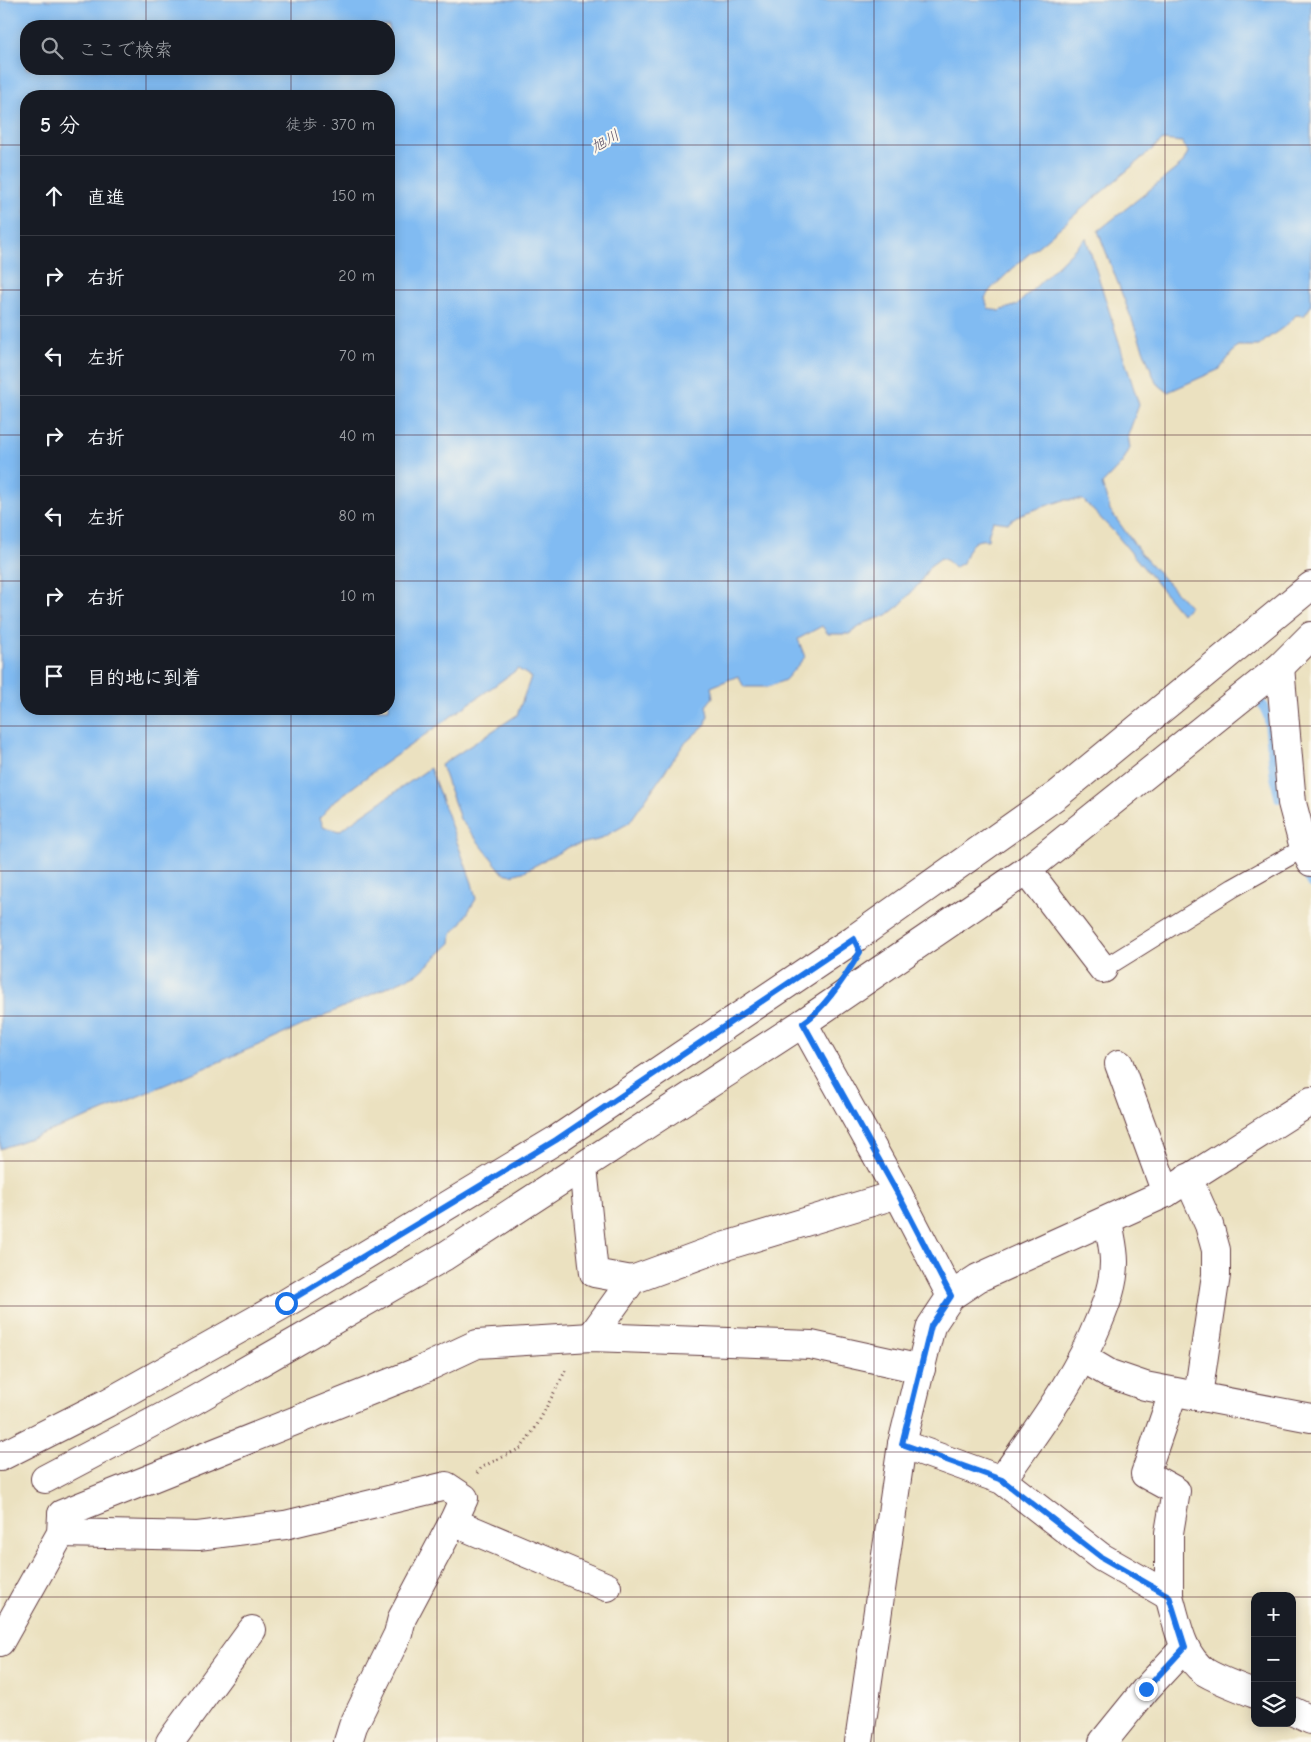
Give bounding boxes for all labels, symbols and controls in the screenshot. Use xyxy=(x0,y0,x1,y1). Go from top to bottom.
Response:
search box xyxy=(20,20,395,75)
icon: search xyxy=(38,34,66,62)
text: ここで検索 xyxy=(78,39,173,61)
text: 5 分 xyxy=(40,113,80,137)
text: 徒歩 · 370 m xyxy=(286,116,375,134)
water label: 旭川 xyxy=(588,126,622,156)
icon: ahead xyxy=(40,182,68,210)
text: 直進 xyxy=(87,187,125,209)
text: 150 m xyxy=(332,187,375,205)
icon: right xyxy=(40,262,68,290)
text: 右折 xyxy=(87,267,125,289)
text: 20 m xyxy=(338,267,375,285)
icon: left xyxy=(40,342,68,370)
text: 左折 xyxy=(87,347,125,369)
text: 70 m xyxy=(339,347,375,365)
icon: right xyxy=(40,422,68,450)
text: 右折 xyxy=(87,427,125,449)
text: 40 m xyxy=(339,427,375,445)
icon: left xyxy=(40,502,68,530)
text: 左折 xyxy=(87,507,125,529)
text: 80 m xyxy=(338,507,375,525)
icon: right xyxy=(40,582,68,610)
text: 右折 xyxy=(87,587,125,609)
text: 10 m xyxy=(340,587,375,605)
icon: arrive xyxy=(40,662,68,690)
text: 目的地に到着 xyxy=(87,667,201,689)
route start xyxy=(275,1292,298,1315)
map controls xyxy=(1251,1592,1296,1727)
button: + xyxy=(1251,1592,1296,1637)
button: − xyxy=(1251,1637,1296,1682)
route end xyxy=(1135,1678,1158,1701)
button: layers xyxy=(1251,1682,1296,1727)

